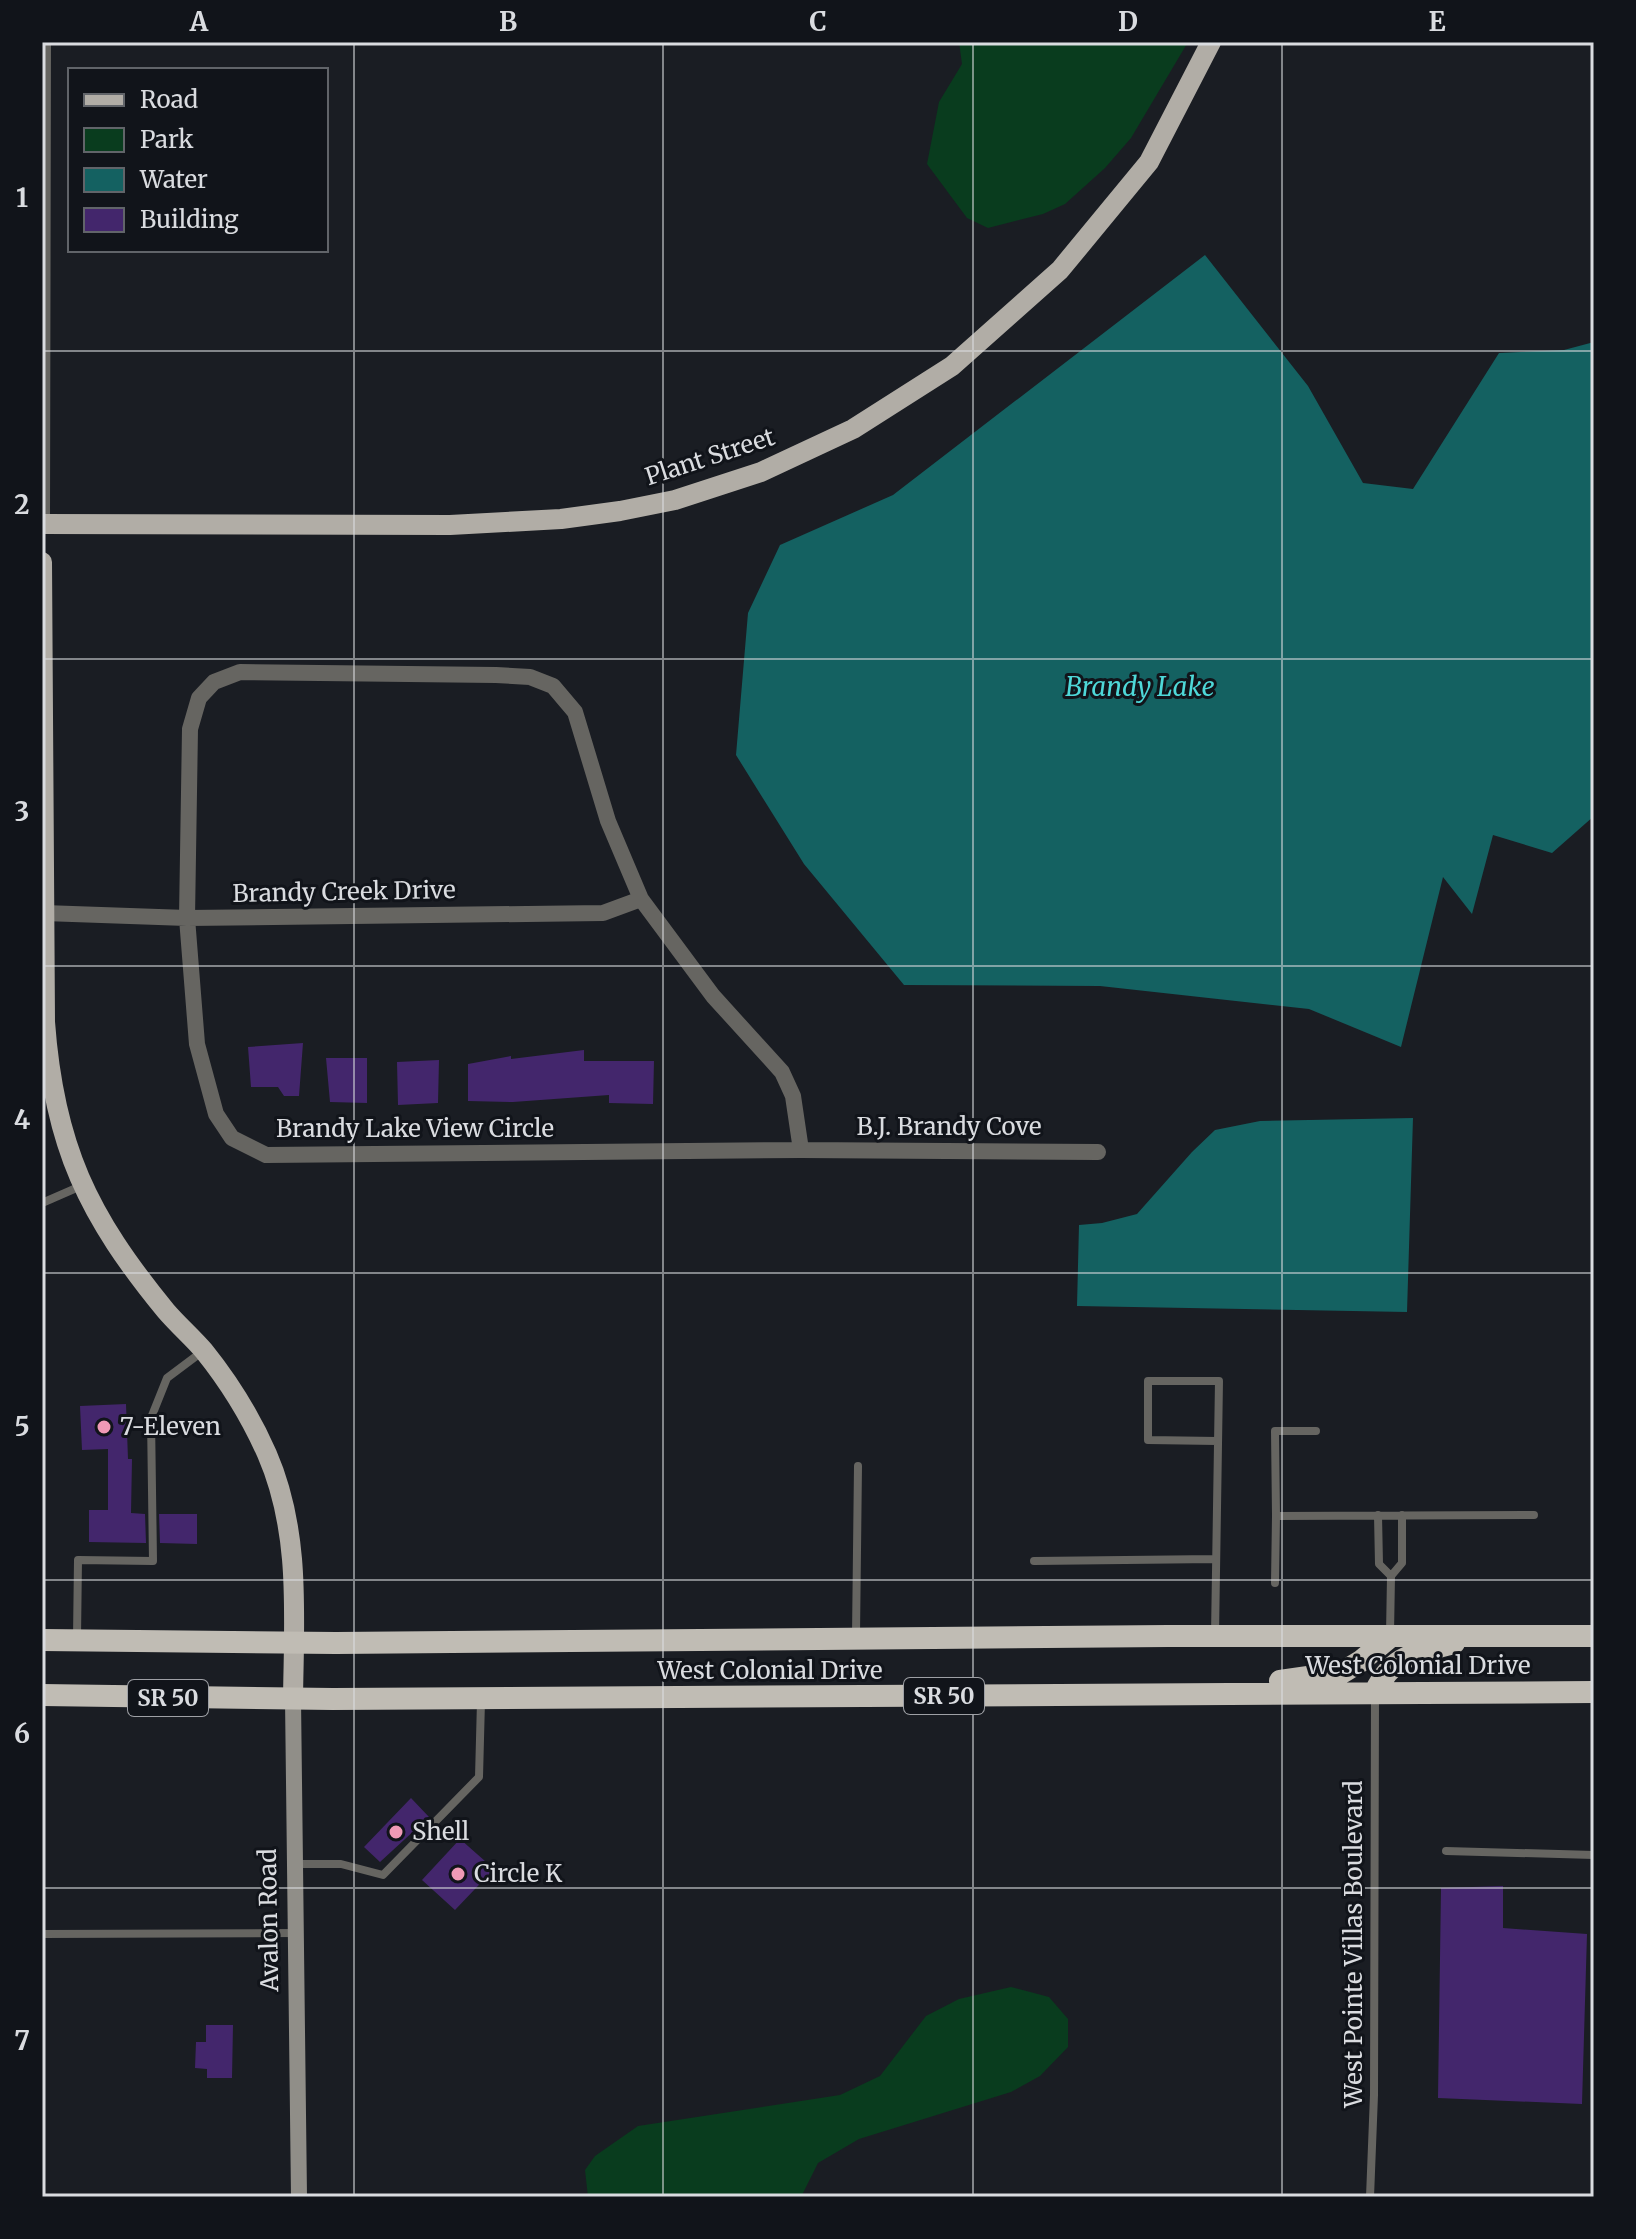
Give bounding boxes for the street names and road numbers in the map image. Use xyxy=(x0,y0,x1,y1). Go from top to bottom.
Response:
street label: Plant Street xyxy=(641,421,779,492)
street label: Brandy Creek Drive xyxy=(232,874,456,909)
street label: B.J. Brandy Cove xyxy=(857,1111,1041,1142)
street label: Brandy Lake View Circle xyxy=(276,1113,554,1144)
street label: West Colonial Drive xyxy=(1304,1650,1531,1681)
street label: West Colonial Drive xyxy=(656,1655,883,1686)
road number: SR 50 xyxy=(904,1678,984,1714)
road number: SR 50 xyxy=(128,1680,208,1716)
street label: West Pointe Villas Boulevard xyxy=(1338,1780,1369,2109)
street label: Avalon Road xyxy=(252,1848,285,1993)

